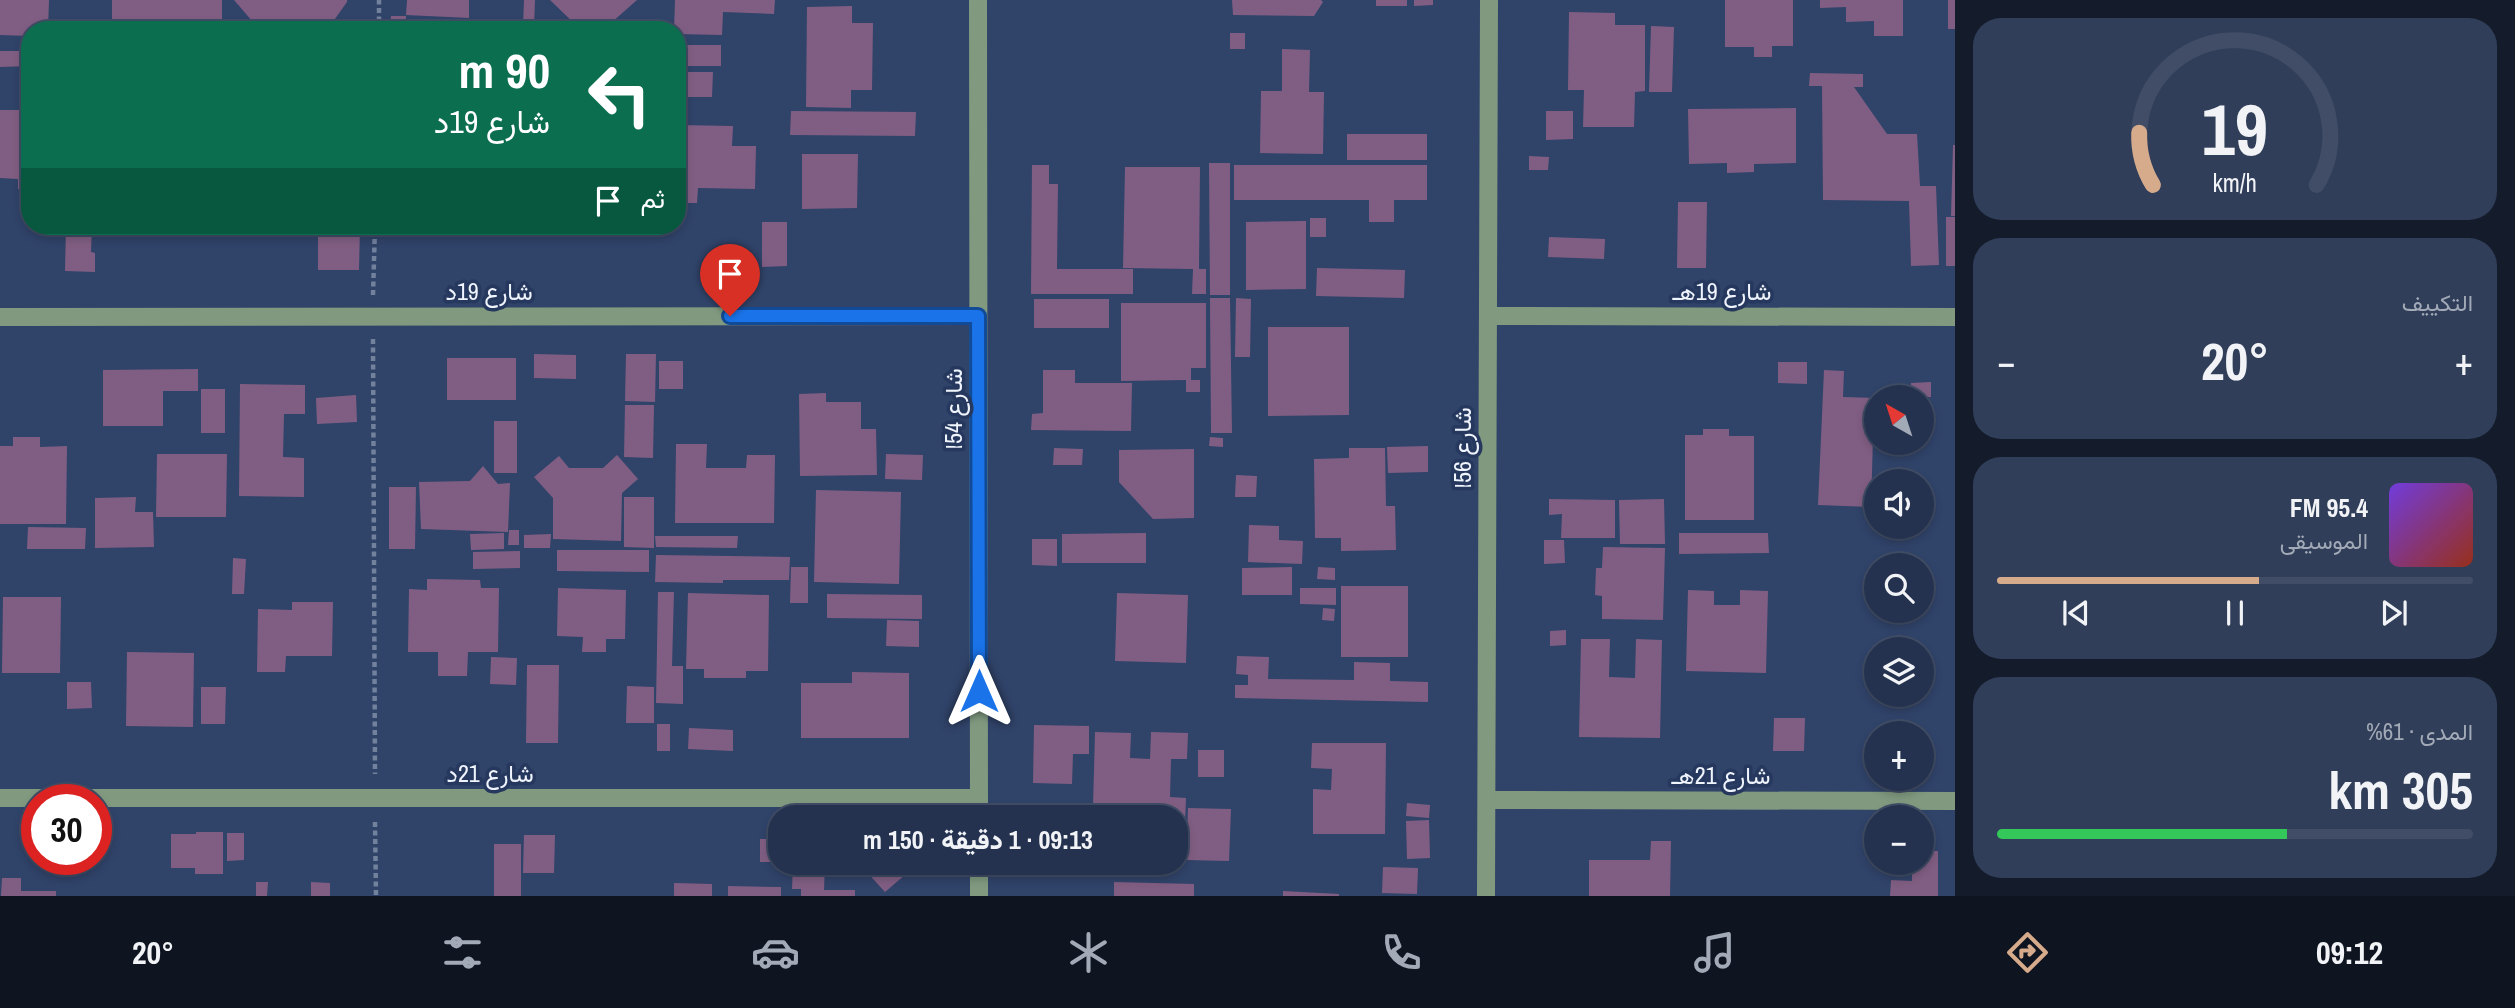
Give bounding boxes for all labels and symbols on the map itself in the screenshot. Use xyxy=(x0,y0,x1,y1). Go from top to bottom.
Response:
pin xyxy=(700,244,760,316)
street label: شارع 19د xyxy=(445,275,533,308)
street label: شارع 19هـ xyxy=(1672,275,1771,308)
street label: شارع 54ا xyxy=(937,368,970,450)
north arrow xyxy=(1864,385,1934,455)
street label: شارع 56ا xyxy=(1446,407,1479,489)
position arrow xyxy=(942,654,1016,728)
street label: شارع 21د xyxy=(446,757,534,790)
street label: شارع 21هـ xyxy=(1671,759,1770,792)
speed limit sign: 30 xyxy=(21,784,112,875)

